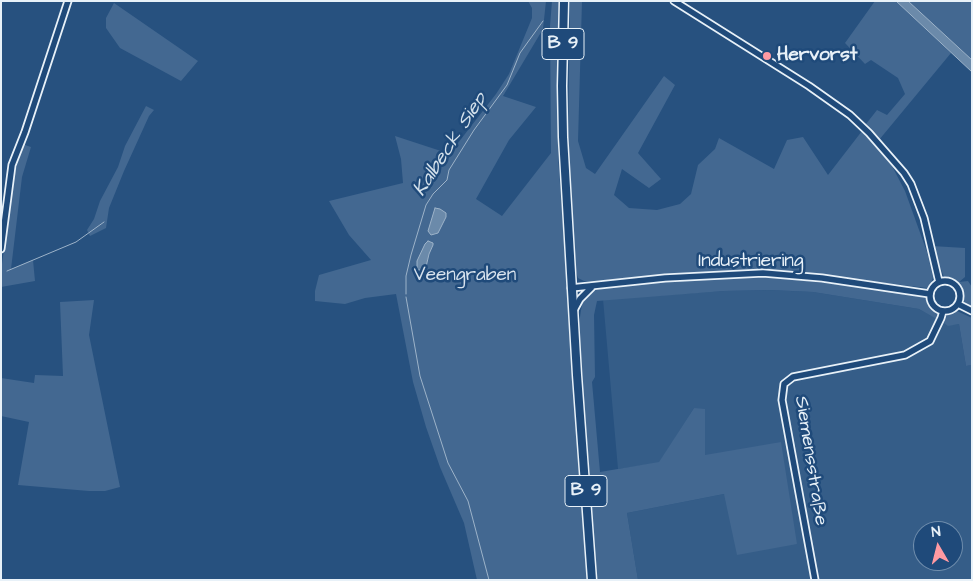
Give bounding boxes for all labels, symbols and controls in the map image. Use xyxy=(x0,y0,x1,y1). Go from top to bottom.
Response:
road number: B 9 xyxy=(542,29,584,60)
place label: Hervorst xyxy=(777,45,858,67)
marker: Hervorst xyxy=(761,50,773,62)
water label: Kalbeck Siep xyxy=(409,89,493,201)
street label: Industriering xyxy=(698,251,804,273)
park label: Veengraben xyxy=(414,265,516,287)
street label: Siemensstraße xyxy=(789,395,831,527)
road number: B 9 xyxy=(565,476,607,506)
north arrow xyxy=(913,521,963,571)
text: N xyxy=(930,522,942,543)

